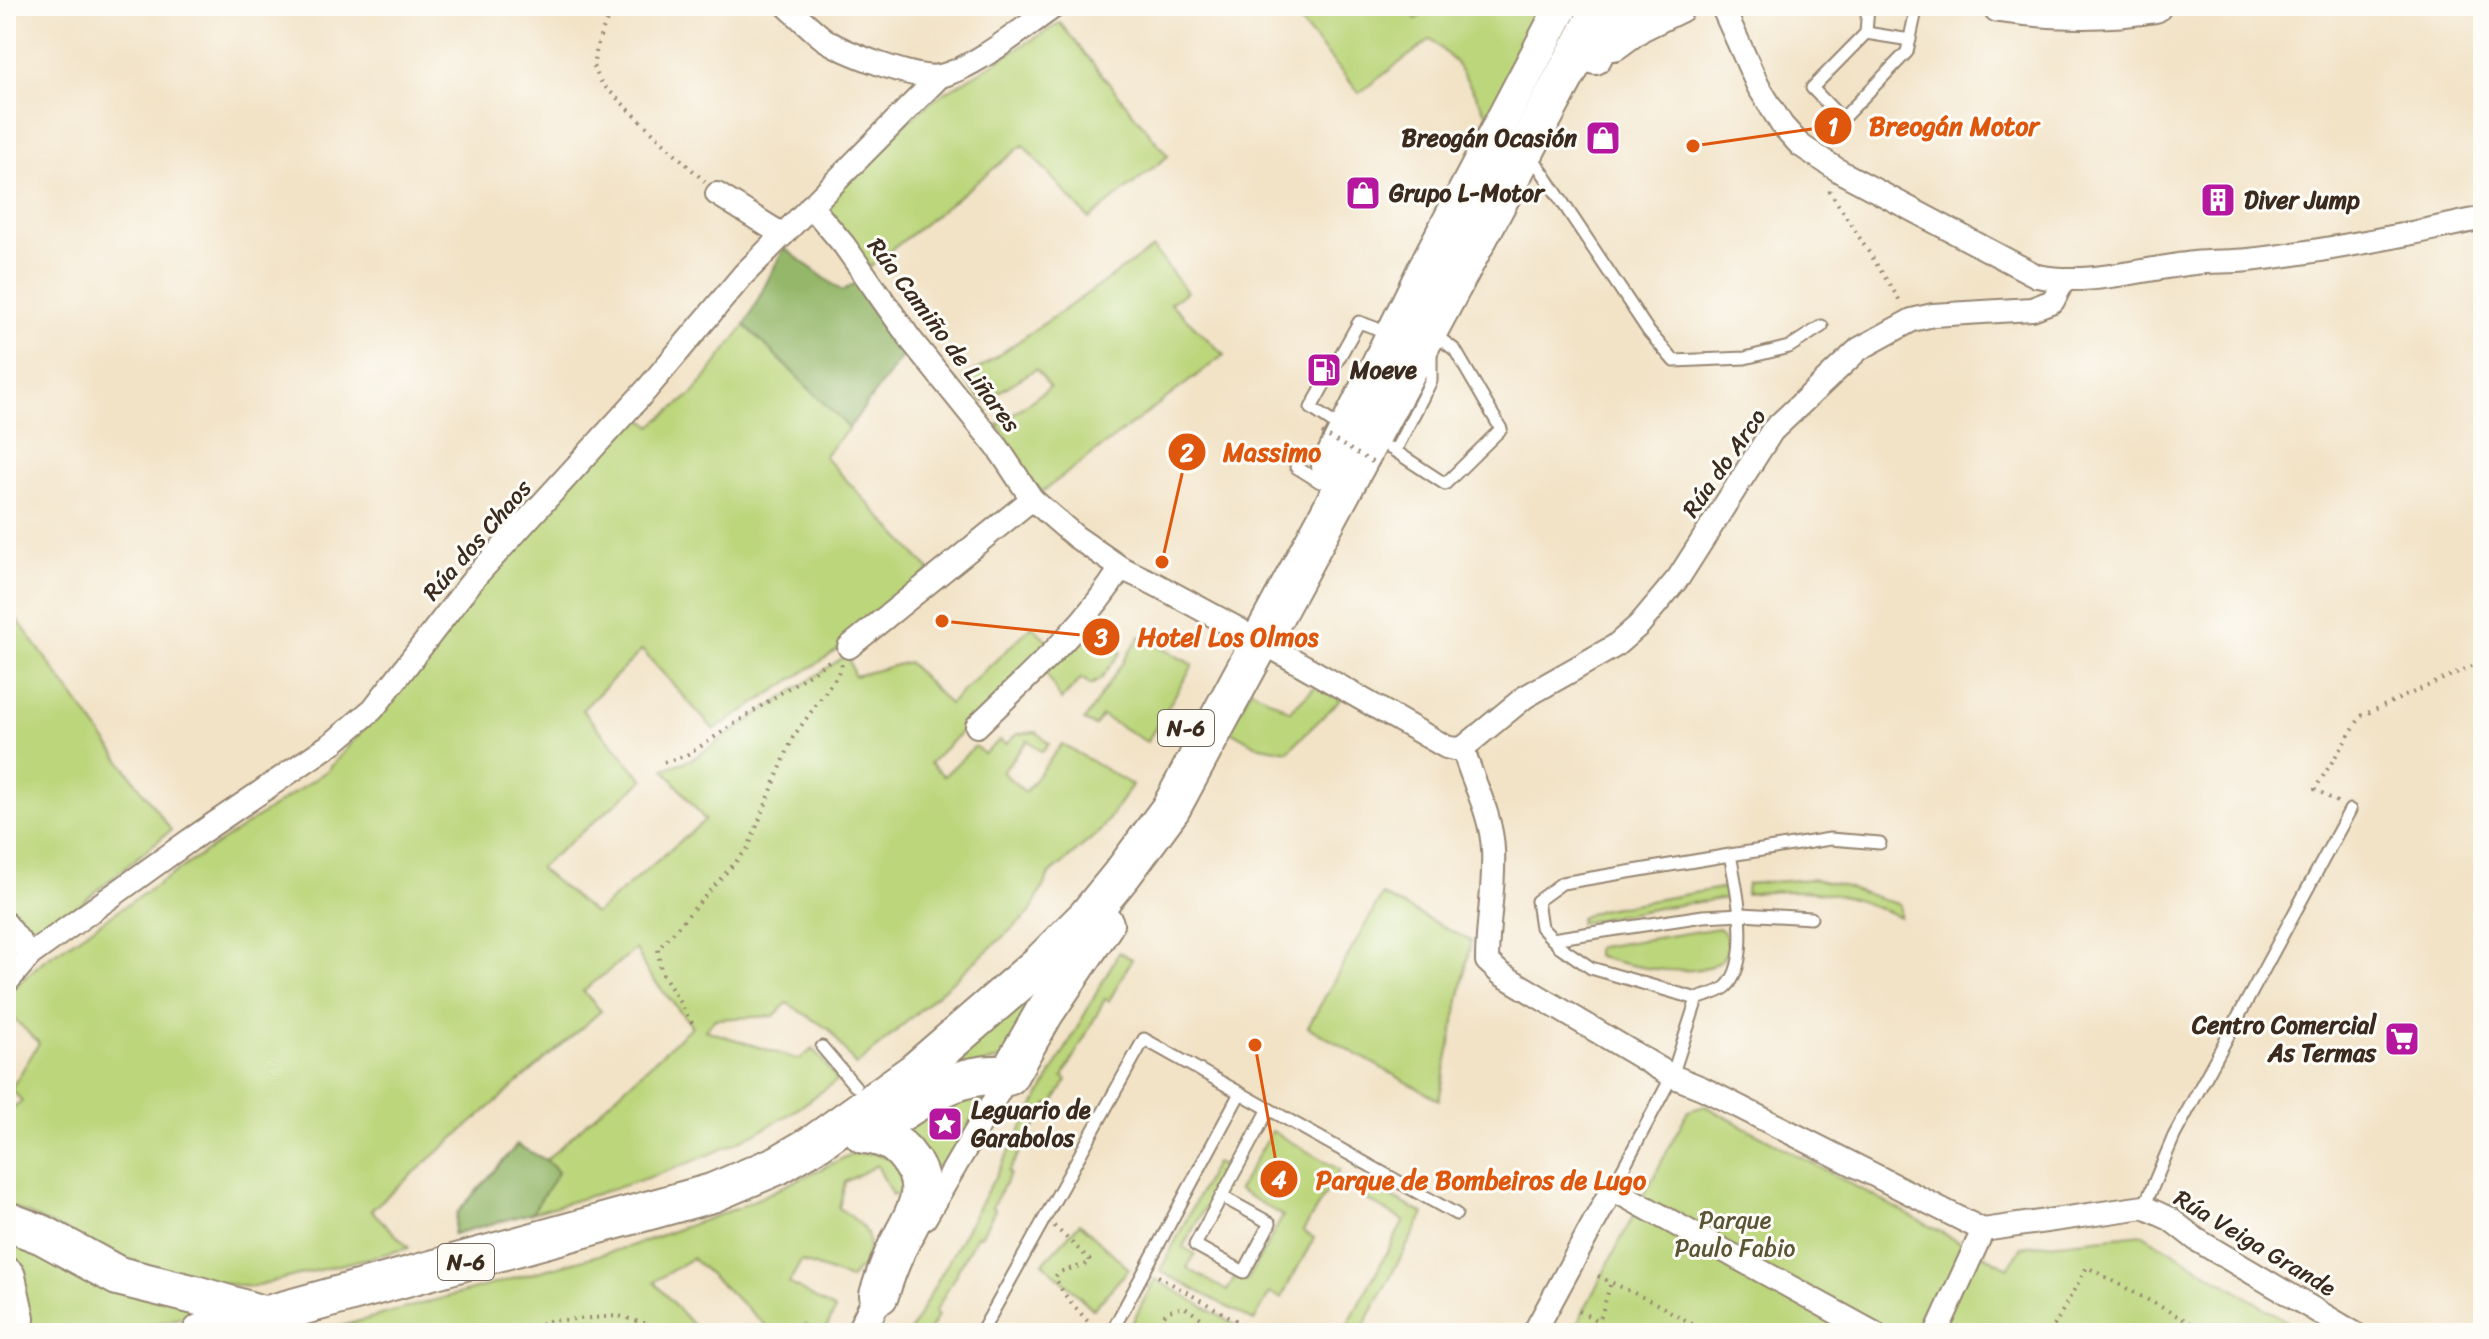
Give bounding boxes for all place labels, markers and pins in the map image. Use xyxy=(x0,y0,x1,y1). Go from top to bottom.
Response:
callout: Breogán Motor xyxy=(1813,101,2056,151)
place label: Breogán Ocasión xyxy=(1402,117,1577,159)
shop icon: Breogán Ocasión xyxy=(1584,119,1622,157)
place label: Grupo L-Motor xyxy=(1389,172,1546,214)
shop icon: Grupo L-Motor xyxy=(1344,174,1382,212)
place label: Diver Jump xyxy=(2244,179,2360,221)
building icon: Diver Jump xyxy=(2199,181,2237,219)
place label: Moeve xyxy=(1349,349,1417,391)
fuel station icon: Moeve xyxy=(1305,351,1343,389)
callout: Massimo xyxy=(1167,427,1337,477)
callout: Hotel Los Olmos xyxy=(1081,612,1335,662)
place label: Centro Comercial As Termas xyxy=(2191,1004,2377,1074)
supermarket icon: Centro Comercial As Termas xyxy=(2383,1020,2421,1058)
place label: Leguario de Garabolos xyxy=(971,1089,1091,1159)
place icon: Leguario de Garabolos xyxy=(926,1105,964,1143)
callout: Parque de Bombeiros de Lugo xyxy=(1259,1154,1663,1204)

